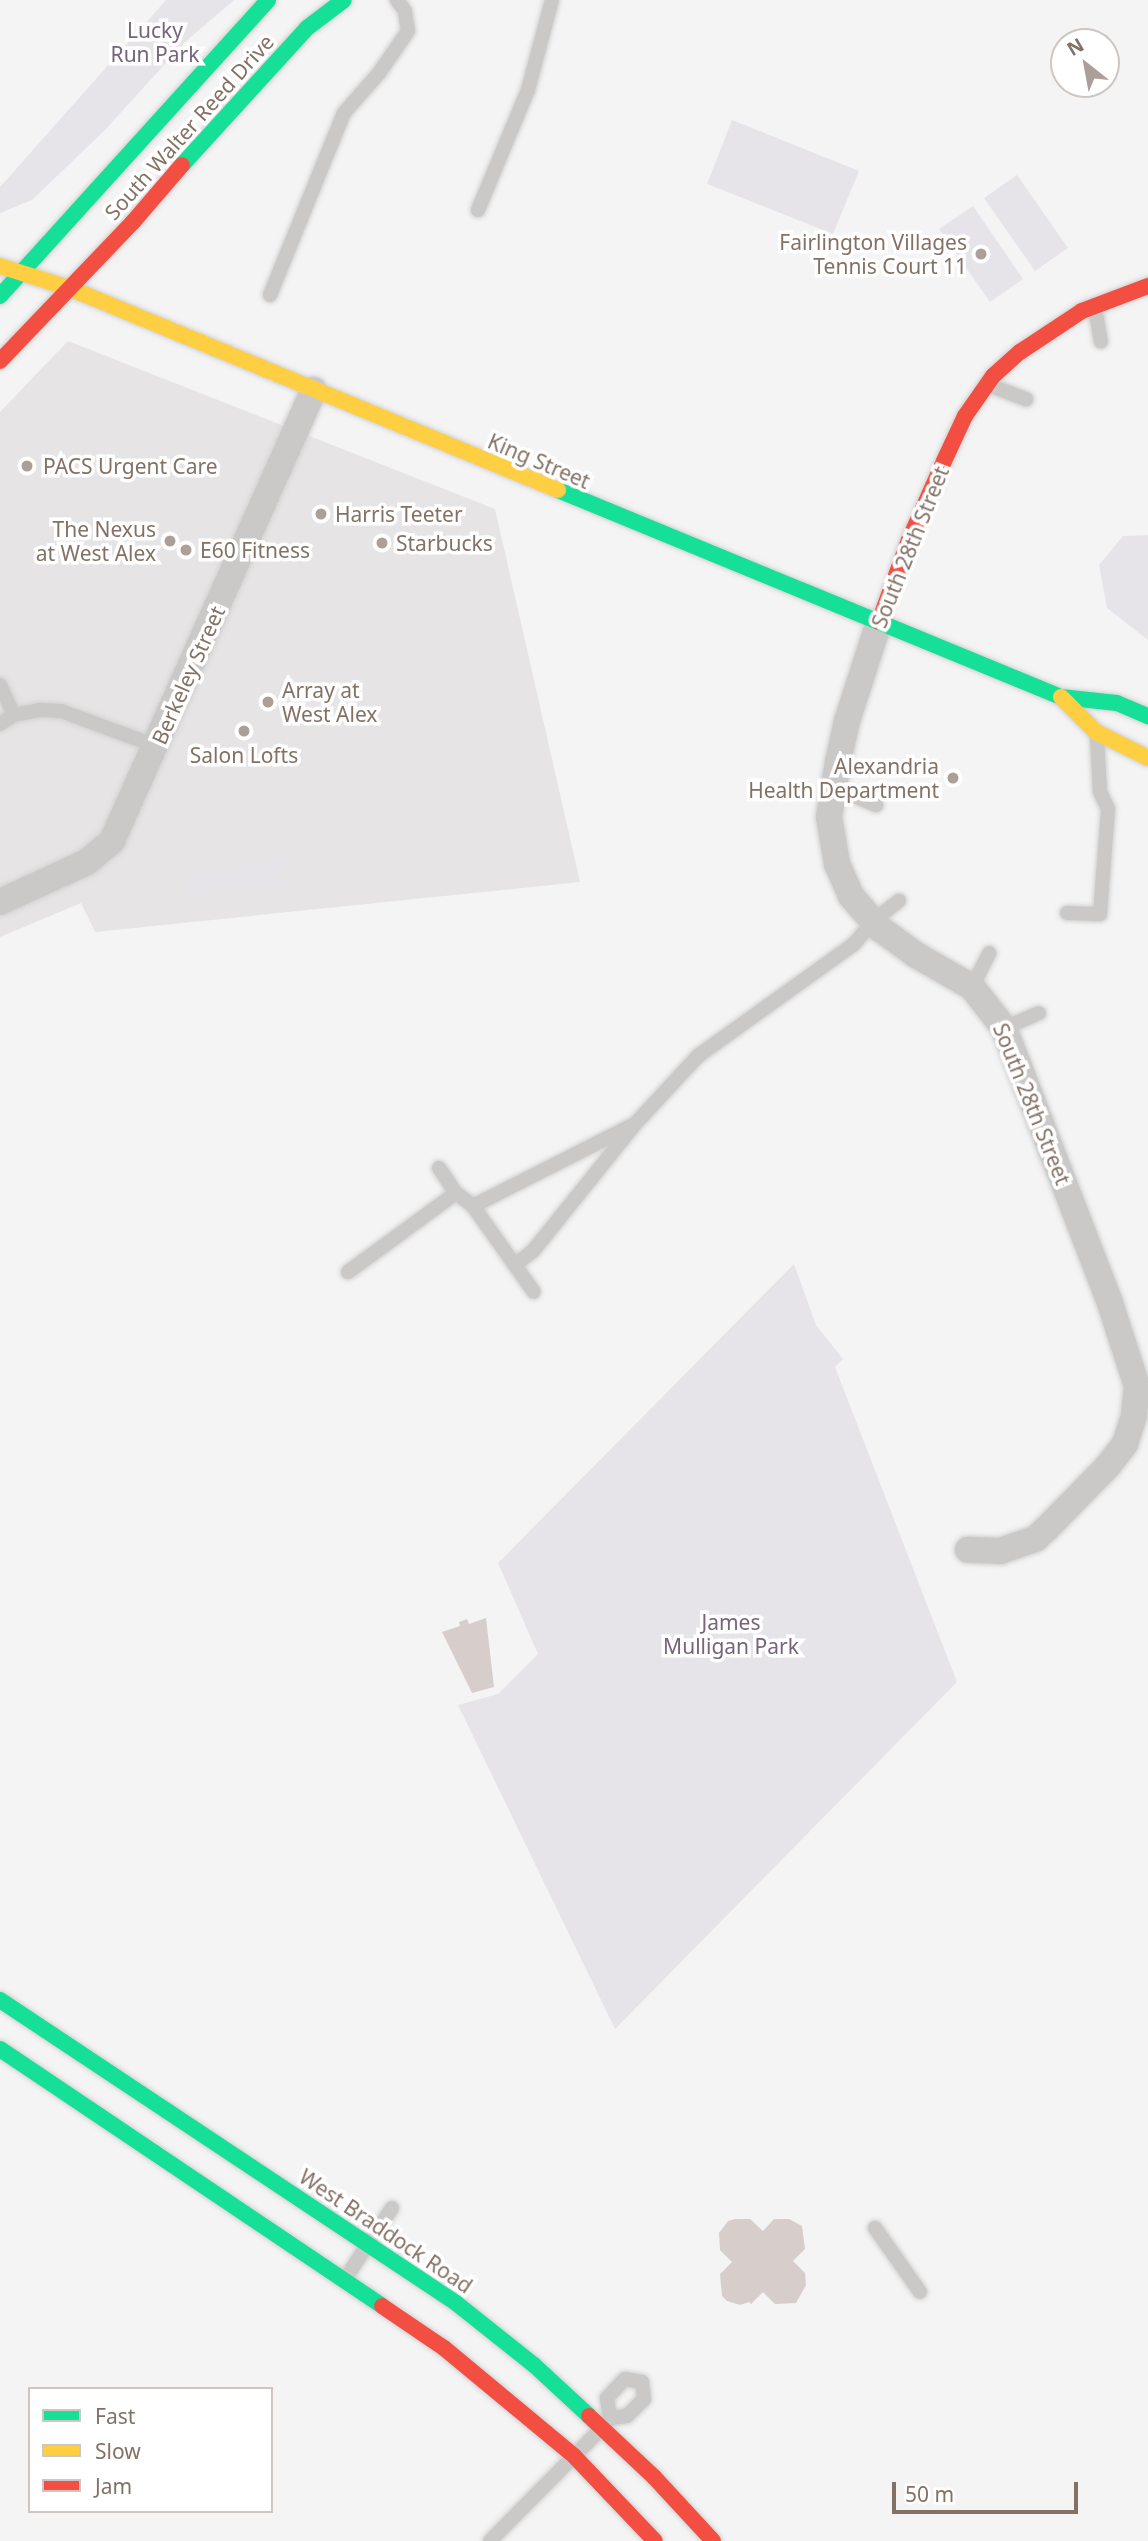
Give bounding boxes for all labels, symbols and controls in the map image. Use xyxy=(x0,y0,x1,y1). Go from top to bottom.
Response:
park label: Lucky Run Park xyxy=(111,17,199,67)
north arrow xyxy=(1050,28,1120,98)
street label: South Walter Reed Drive xyxy=(99,29,279,225)
text: N xyxy=(1062,32,1089,62)
place label: Fairlington Villages Tennis Court 11 xyxy=(779,229,967,279)
marker: Fairlington Villages Tennis Court 11 xyxy=(973,246,989,262)
street label: King Street xyxy=(484,428,594,494)
place label: PACS Urgent Care xyxy=(43,453,218,479)
marker: PACS Urgent Care xyxy=(17,456,37,476)
street label: South 28th Street xyxy=(866,463,954,631)
place label: Harris Teeter xyxy=(335,501,463,527)
marker: Harris Teeter xyxy=(313,506,329,522)
place label: The Nexus at West Alex xyxy=(36,516,156,566)
place label: Starbucks xyxy=(396,530,493,556)
marker: The Nexus at West Alex xyxy=(162,533,178,549)
marker: Starbucks xyxy=(374,535,390,551)
place label: E60 Fitness xyxy=(200,537,310,563)
marker: E60 Fitness xyxy=(178,542,194,558)
street label: Berkeley Street xyxy=(146,602,230,748)
place label: Array at West Alex xyxy=(282,677,377,727)
marker: Array at West Alex xyxy=(260,694,276,710)
marker: Salon Lofts xyxy=(236,723,252,739)
place label: Salon Lofts xyxy=(190,742,298,768)
place label: Alexandria Health Department xyxy=(748,753,939,803)
marker: Alexandria Health Department xyxy=(945,770,961,786)
street label: South 28th Street xyxy=(988,1020,1076,1188)
park label: James Mulligan Park xyxy=(663,1609,799,1659)
street label: West Braddock Road xyxy=(295,2164,477,2298)
legend xyxy=(28,2387,273,2513)
text: Fast xyxy=(95,2402,135,2430)
text: Slow xyxy=(95,2437,141,2465)
scale bar xyxy=(896,2468,1082,2512)
text: Jam xyxy=(95,2472,132,2500)
text: 50 m xyxy=(905,2480,954,2508)

